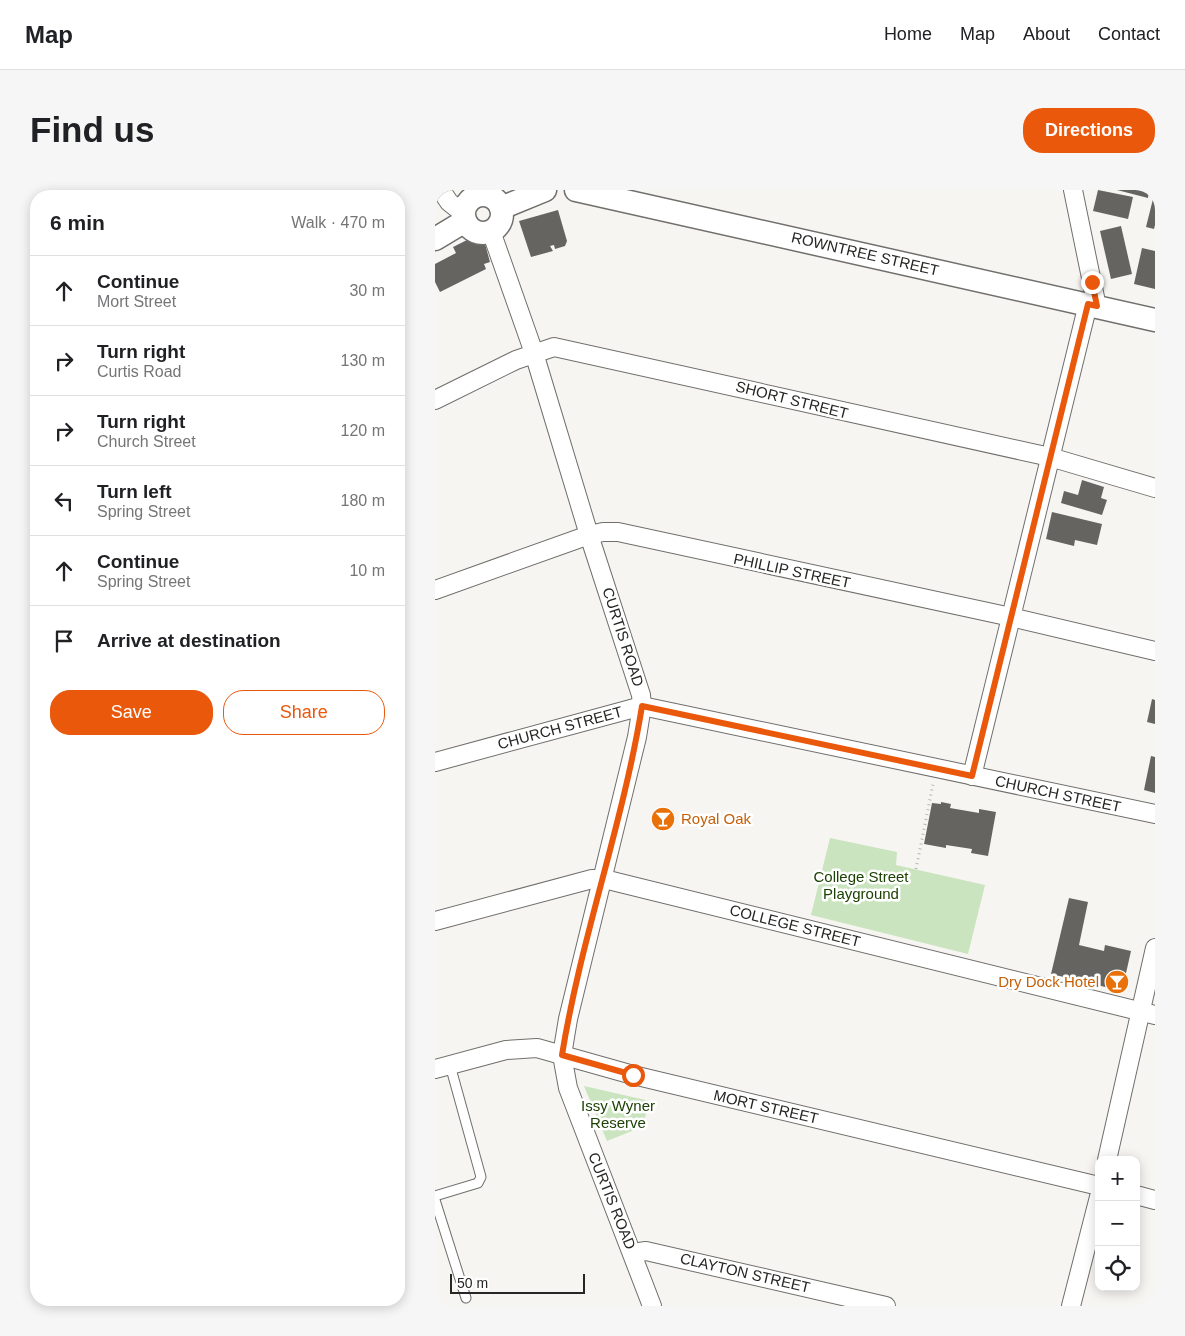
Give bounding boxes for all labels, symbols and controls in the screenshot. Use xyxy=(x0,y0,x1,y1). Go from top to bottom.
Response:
text: Map xyxy=(25,21,73,48)
text: Home xyxy=(884,24,932,44)
text: Map xyxy=(960,24,995,44)
text: About xyxy=(1023,24,1070,44)
text: Contact xyxy=(1098,24,1160,44)
button: Directions xyxy=(1023,108,1155,153)
text: Find us xyxy=(30,110,154,149)
text: 6 min xyxy=(50,211,105,234)
text: Walk · 470 m xyxy=(291,214,385,231)
street label: ROWNTREE STREET xyxy=(790,228,941,279)
text: Continue xyxy=(97,271,179,292)
route end xyxy=(1081,271,1104,294)
icon: ahead xyxy=(50,277,78,305)
text: 30 m xyxy=(349,282,385,299)
text: Mort Street xyxy=(97,293,176,310)
text: Turn right xyxy=(97,341,185,362)
icon: right xyxy=(50,347,78,375)
text: 130 m xyxy=(341,352,385,369)
text: Curtis Road xyxy=(97,363,181,380)
street label: SHORT STREET xyxy=(734,377,850,422)
text: Turn right xyxy=(97,411,185,432)
icon: right xyxy=(50,417,78,445)
text: 120 m xyxy=(341,422,385,439)
text: Church Street xyxy=(97,433,196,450)
text: Turn left xyxy=(97,481,172,502)
icon: left xyxy=(50,487,78,515)
text: 180 m xyxy=(341,492,385,509)
text: Spring Street xyxy=(97,503,190,520)
street label: PHILLIP STREET xyxy=(732,550,852,591)
text: Continue xyxy=(97,551,179,572)
icon: ahead xyxy=(50,557,78,585)
text: 10 m xyxy=(349,562,385,579)
text: Spring Street xyxy=(97,573,190,590)
street label: CURTIS ROAD xyxy=(599,585,648,689)
icon: arrive xyxy=(50,627,78,655)
text: Arrive at destination xyxy=(97,630,281,651)
button: Save xyxy=(50,690,213,735)
button: Share xyxy=(223,690,385,735)
street label: CHURCH STREET xyxy=(496,703,624,752)
street label: CHURCH STREET xyxy=(994,772,1123,815)
bar icon: Royal Oak xyxy=(650,806,676,832)
place label: Royal Oak xyxy=(681,810,752,827)
park label: College Street Playground xyxy=(813,868,909,902)
street label: COLLEGE STREET xyxy=(728,901,862,950)
bar icon: Dry Dock Hotel xyxy=(1104,969,1130,995)
place label: Dry Dock Hotel xyxy=(998,973,1099,990)
route start xyxy=(622,1064,645,1087)
street label: MORT STREET xyxy=(712,1086,820,1127)
park label: Issy Wyner Reserve xyxy=(581,1097,655,1131)
street label: CURTIS ROAD xyxy=(585,1150,640,1252)
map controls xyxy=(1095,1156,1140,1291)
button: + xyxy=(1095,1156,1140,1201)
button: − xyxy=(1095,1201,1140,1246)
button: locate xyxy=(1095,1246,1140,1291)
street label: CLAYTON STREET xyxy=(678,1249,812,1296)
scale bar xyxy=(450,1271,585,1294)
text: 50 m xyxy=(457,1275,488,1291)

